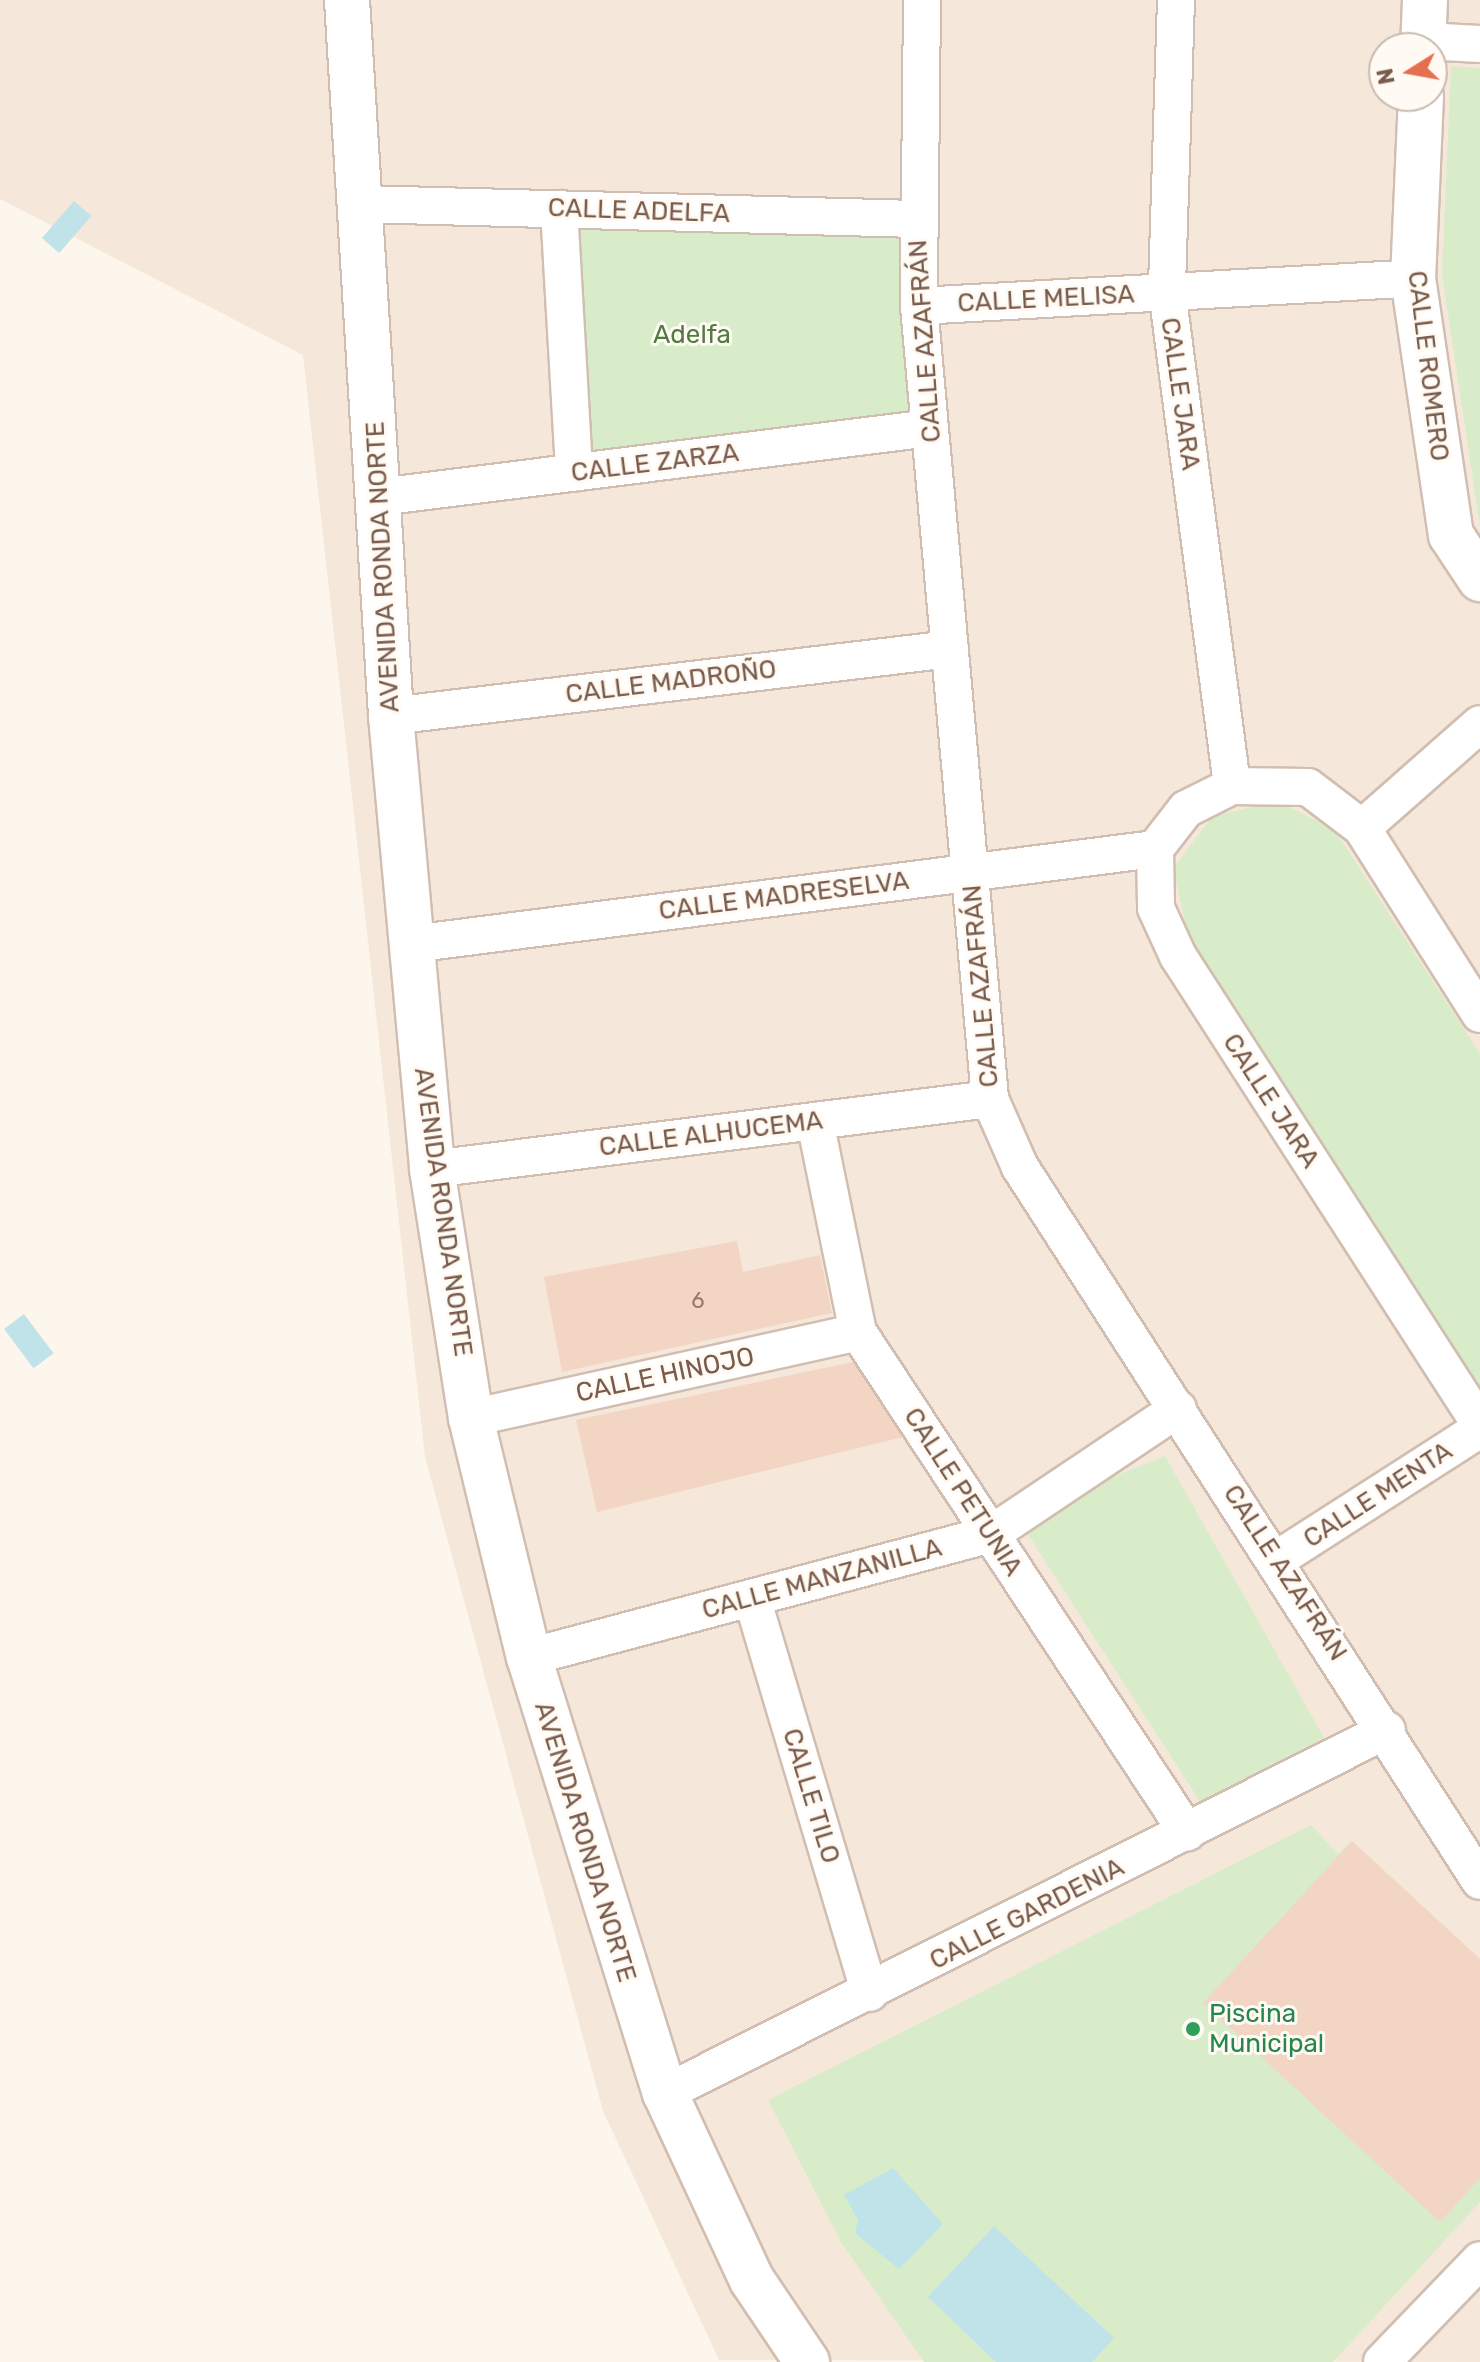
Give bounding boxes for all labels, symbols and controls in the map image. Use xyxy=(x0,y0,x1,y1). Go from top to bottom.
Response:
north arrow xyxy=(1368,32,1448,112)
text: N xyxy=(1371,66,1401,87)
street label: CALLE ADELFA xyxy=(547,192,731,230)
street label: CALLE AZAFRÁN xyxy=(902,238,948,444)
street label: CALLE ROMERO xyxy=(1401,269,1455,463)
street label: CALLE MELISA xyxy=(957,279,1135,319)
street label: CALLE JARA xyxy=(1154,316,1206,472)
park label: Adelfa xyxy=(653,319,731,351)
street label: AVENIDA RONDA NORTE xyxy=(360,420,406,714)
street label: CALLE ZARZA xyxy=(569,437,741,489)
street label: CALLE MADROÑO xyxy=(564,654,778,710)
street label: CALLE MADRESELVA xyxy=(657,865,911,927)
street label: CALLE AZAFRÁN xyxy=(957,883,1005,1089)
street label: CALLE JARA xyxy=(1216,1028,1326,1174)
street label: AVENIDA RONDA NORTE xyxy=(407,1065,479,1359)
street label: CALLE ALHUCEMA xyxy=(597,1105,825,1163)
house number: 6 xyxy=(691,1288,705,1314)
street label: CALLE HINOJO xyxy=(573,1341,757,1409)
street label: CALLE PETUNIA xyxy=(897,1402,1029,1582)
street label: CALLE MENTA xyxy=(1298,1435,1458,1555)
street label: CALLE AZAFRÁN xyxy=(1216,1479,1354,1667)
street label: CALLE MANZANILLA xyxy=(699,1532,945,1626)
street label: AVENIDA RONDA NORTE xyxy=(527,1697,643,1987)
street label: CALLE TILO xyxy=(776,1724,846,1868)
street label: CALLE GARDENIA xyxy=(925,1852,1129,1976)
place label: Piscina Municipal xyxy=(1209,1998,1324,2060)
marker: Piscina Municipal xyxy=(1184,2020,1202,2038)

